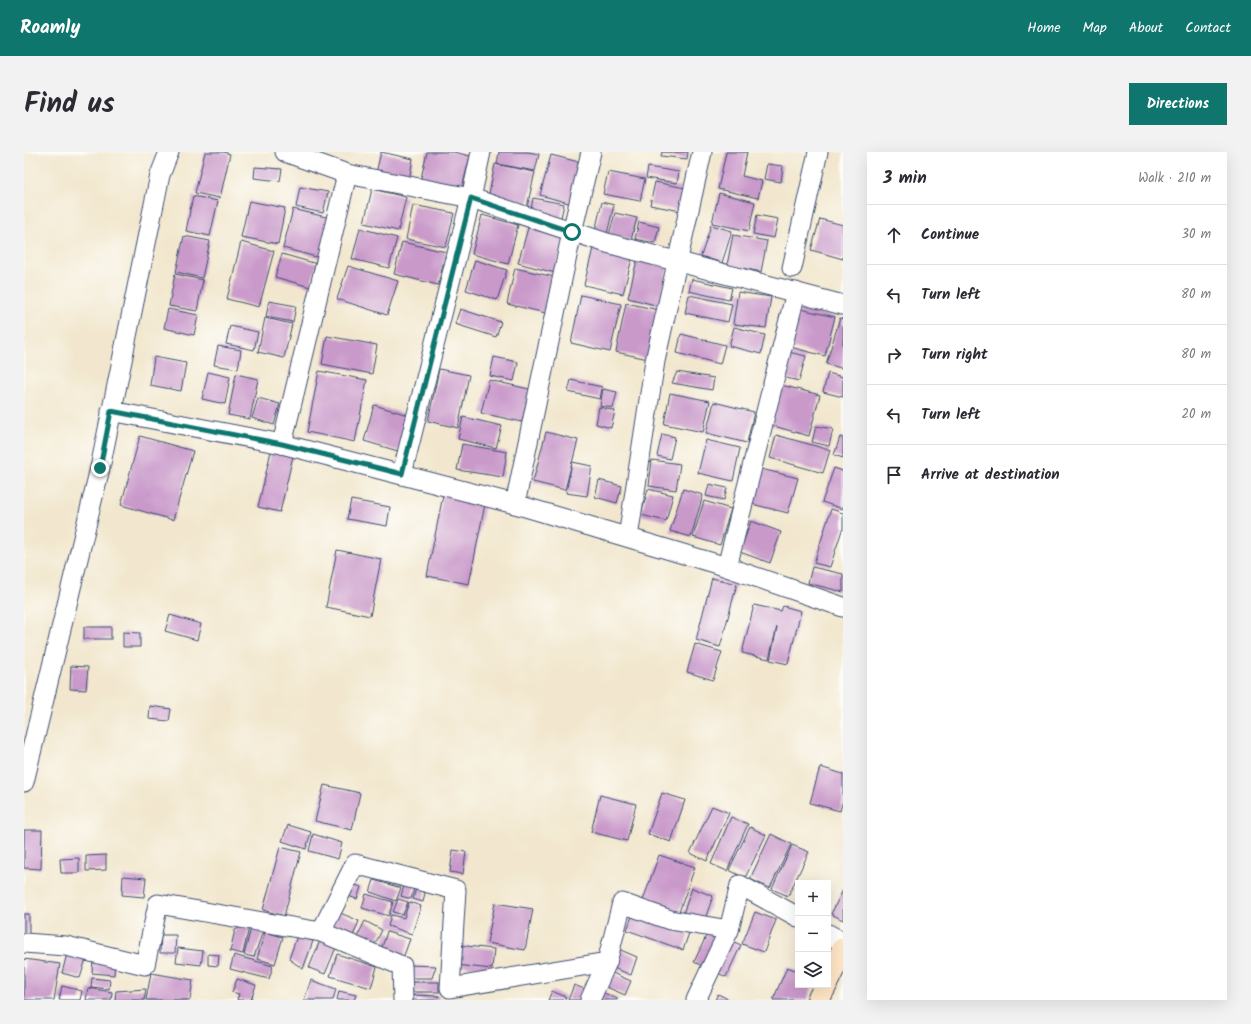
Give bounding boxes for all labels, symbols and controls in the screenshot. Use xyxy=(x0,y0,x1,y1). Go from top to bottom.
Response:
text: Roamly xyxy=(20,13,80,43)
text: Home xyxy=(1027,17,1061,39)
text: Map xyxy=(1083,17,1107,39)
text: About xyxy=(1129,17,1163,39)
text: Contact xyxy=(1185,17,1231,39)
text: Find us xyxy=(24,82,115,127)
button: Directions xyxy=(1129,83,1227,125)
text: 3 min xyxy=(883,165,927,192)
text: Walk · 210 m xyxy=(1138,168,1211,189)
route start xyxy=(563,223,581,241)
text: Continue xyxy=(921,223,979,247)
icon: ahead xyxy=(883,224,905,246)
text: 30 m xyxy=(1182,224,1211,245)
text: Turn left xyxy=(921,283,981,307)
icon: left xyxy=(883,284,905,306)
text: 80 m xyxy=(1181,284,1211,305)
text: Turn right xyxy=(921,343,988,367)
icon: right xyxy=(883,344,905,366)
text: 80 m xyxy=(1181,344,1211,365)
text: Turn left xyxy=(921,403,981,427)
icon: left xyxy=(883,404,905,426)
text: 20 m xyxy=(1181,404,1211,425)
route end xyxy=(91,459,109,477)
text: Arrive at destination xyxy=(921,463,1060,487)
icon: arrive xyxy=(883,464,905,486)
map controls xyxy=(795,880,831,988)
button: + xyxy=(795,880,831,916)
button: − xyxy=(795,916,831,952)
button: layers xyxy=(795,952,831,988)

